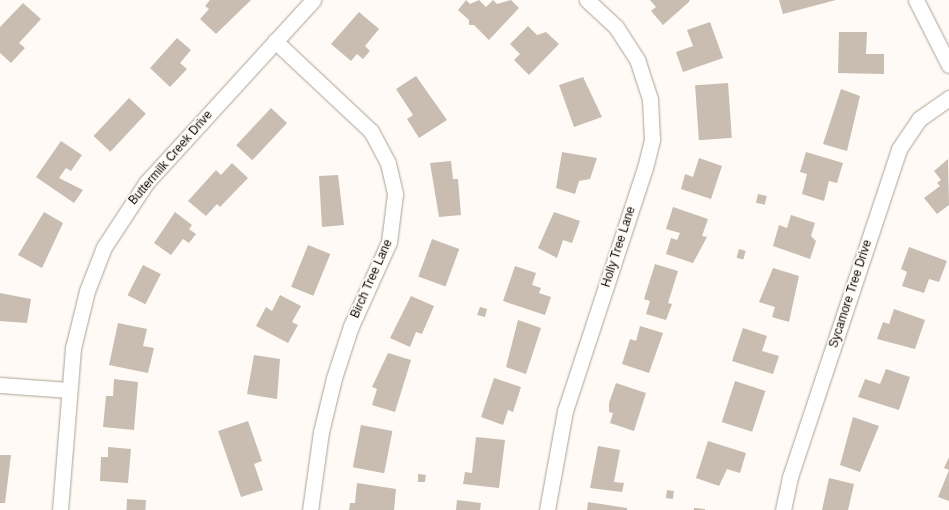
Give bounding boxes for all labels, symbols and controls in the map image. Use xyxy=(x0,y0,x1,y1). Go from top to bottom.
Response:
street label: Buttermilk Creek Drive xyxy=(126,108,216,208)
street label: Holly Tree Lane xyxy=(599,205,639,289)
street label: Birch Tree Lane xyxy=(348,237,396,321)
street label: Sycamore Tree Drive xyxy=(827,238,875,350)

